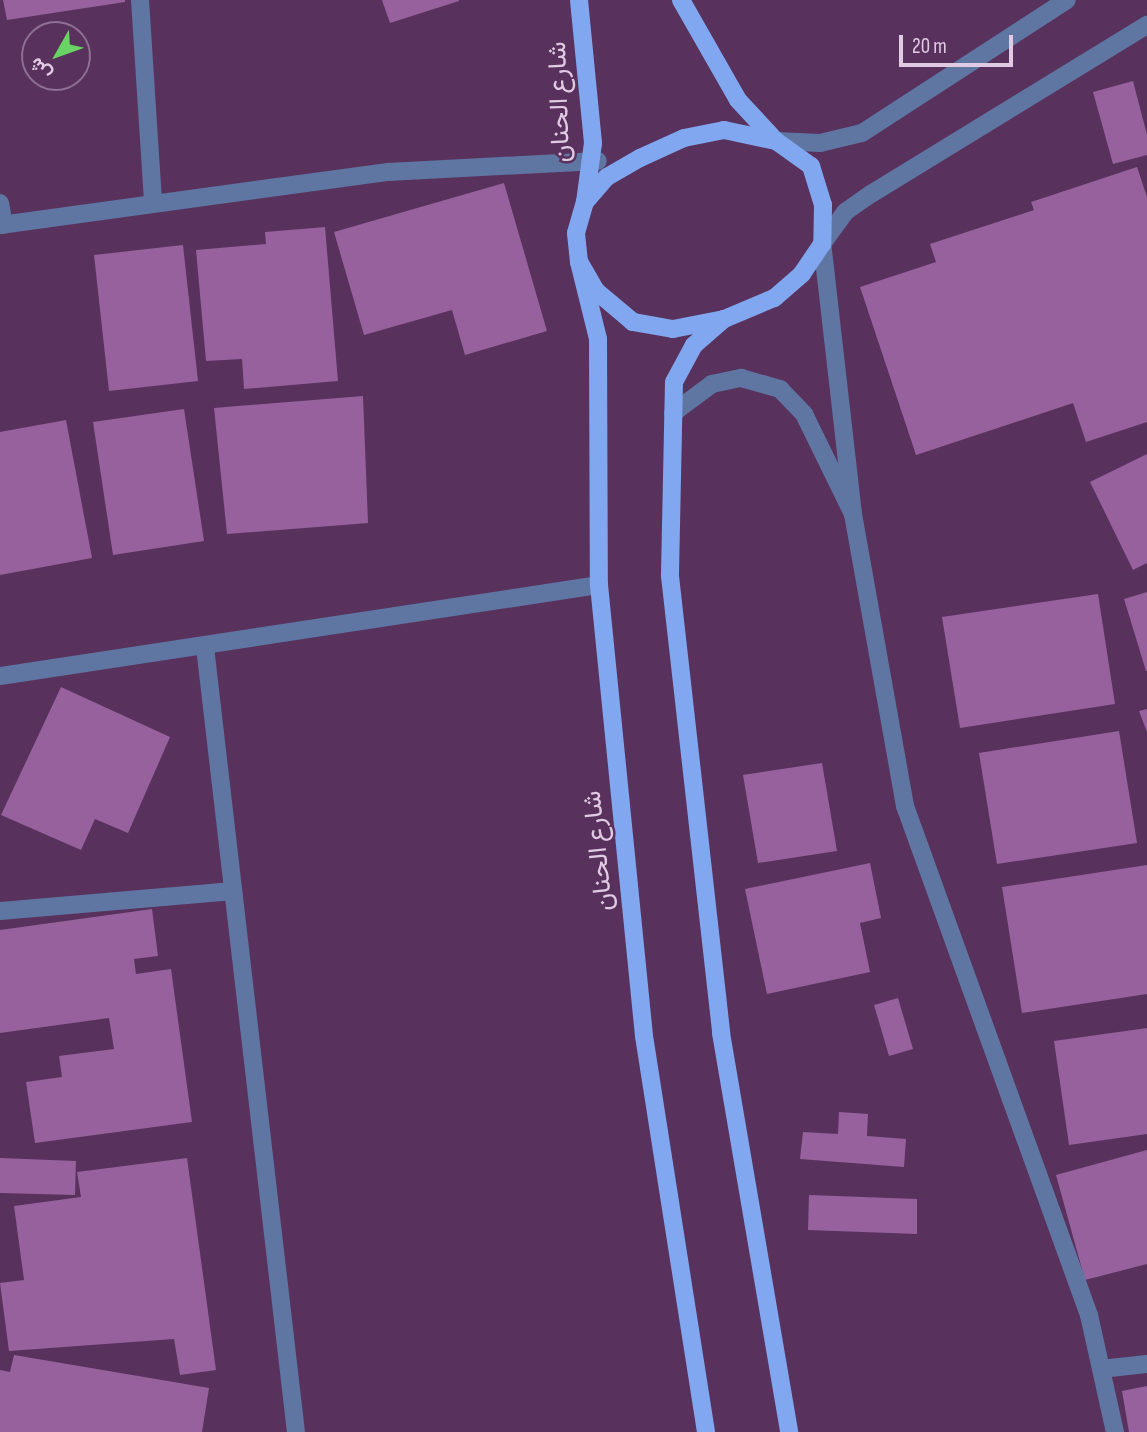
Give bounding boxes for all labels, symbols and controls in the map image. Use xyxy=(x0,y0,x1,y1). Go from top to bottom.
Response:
north arrow xyxy=(21,21,91,91)
scale bar xyxy=(902,21,1016,65)
text: 20 m xyxy=(912,34,947,59)
street label: شارع الحنان xyxy=(542,41,578,163)
text: ش xyxy=(25,52,57,85)
street label: شارع الحنان xyxy=(577,789,621,913)

